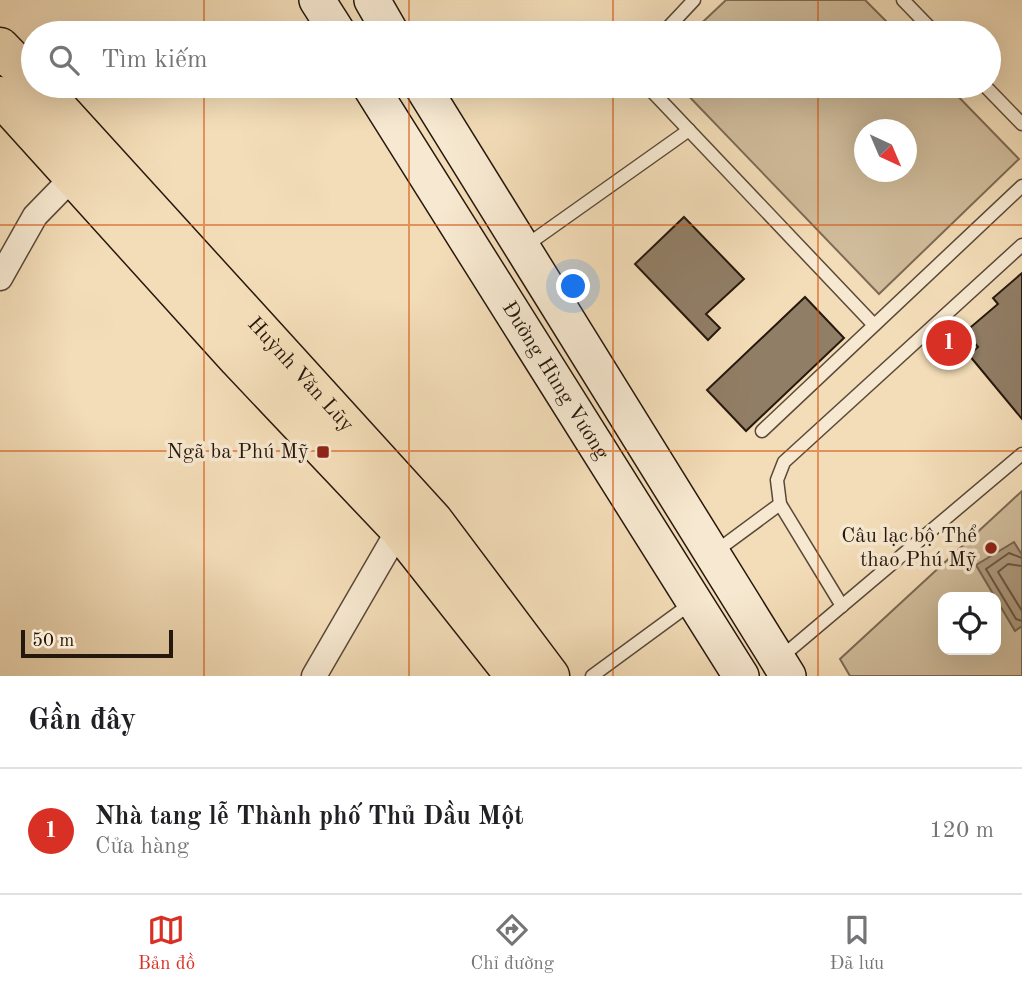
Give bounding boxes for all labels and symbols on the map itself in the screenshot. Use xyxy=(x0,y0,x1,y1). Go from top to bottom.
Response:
north arrow xyxy=(854,119,917,182)
your location xyxy=(556,269,590,303)
street label: Đường Hùng Vương xyxy=(498,298,613,464)
street label: Huỳnh Văn Lũy xyxy=(243,313,358,436)
pin: 1 xyxy=(926,317,972,369)
place label: Ngã ba Phú Mỹ xyxy=(167,442,309,463)
marker: Ngã ba Phú Mỹ xyxy=(315,444,331,460)
place label: Câu lạc bộ Thể thao Phú Mỹ xyxy=(841,524,977,571)
marker: Câu lạc bộ Thể thao Phú Mỹ xyxy=(983,540,999,556)
scale bar xyxy=(21,627,173,659)

